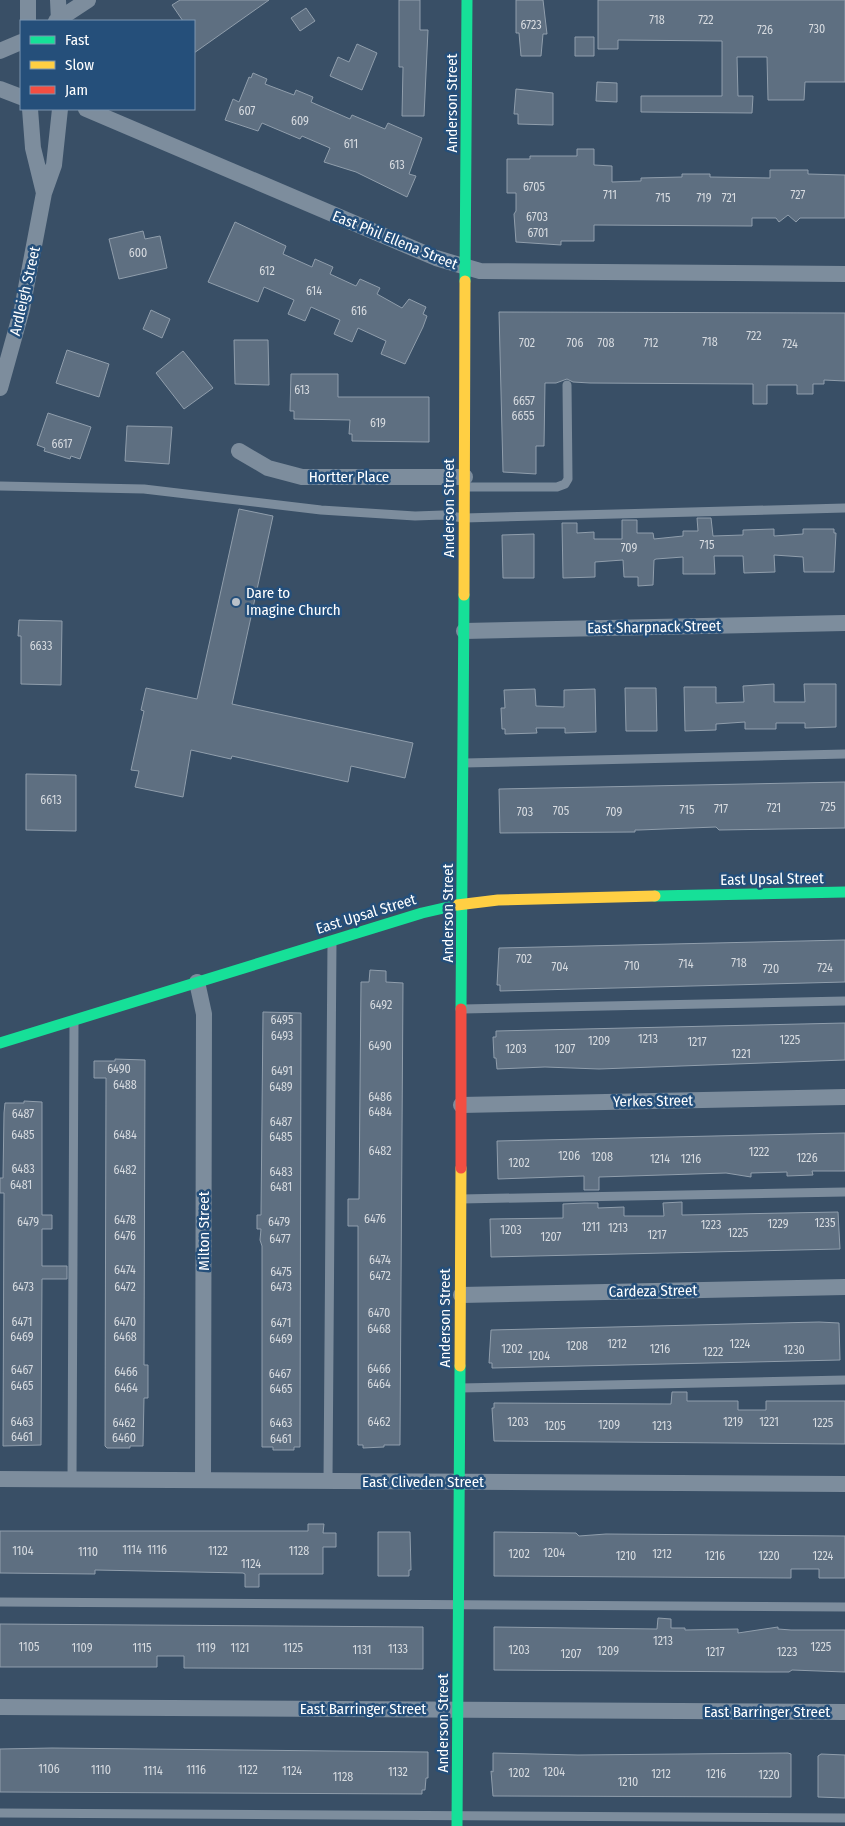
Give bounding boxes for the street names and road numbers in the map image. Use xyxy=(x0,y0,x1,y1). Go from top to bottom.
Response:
street label: Anderson Street xyxy=(443,53,461,152)
street label: East Phil Ellena Street xyxy=(330,207,460,273)
street label: Ardleigh Street xyxy=(6,244,44,337)
street label: Anderson Street xyxy=(440,458,458,557)
street label: Hortter Place xyxy=(309,468,389,486)
street label: East Sharpnack Street xyxy=(587,617,721,637)
street label: Anderson Street xyxy=(439,863,457,962)
street label: East Upsal Street xyxy=(720,869,824,889)
street label: East Upsal Street xyxy=(314,890,418,938)
street label: Yerkes Street xyxy=(613,1091,693,1111)
street label: Milton Street xyxy=(195,1191,213,1271)
street label: Anderson Street xyxy=(436,1268,454,1367)
street label: Cardeza Street xyxy=(609,1281,697,1301)
street label: East Cliveden Street xyxy=(362,1473,484,1491)
street label: Anderson Street xyxy=(434,1673,452,1772)
street label: East Barringer Street xyxy=(300,1700,426,1718)
street label: East Barringer Street xyxy=(704,1703,830,1721)

